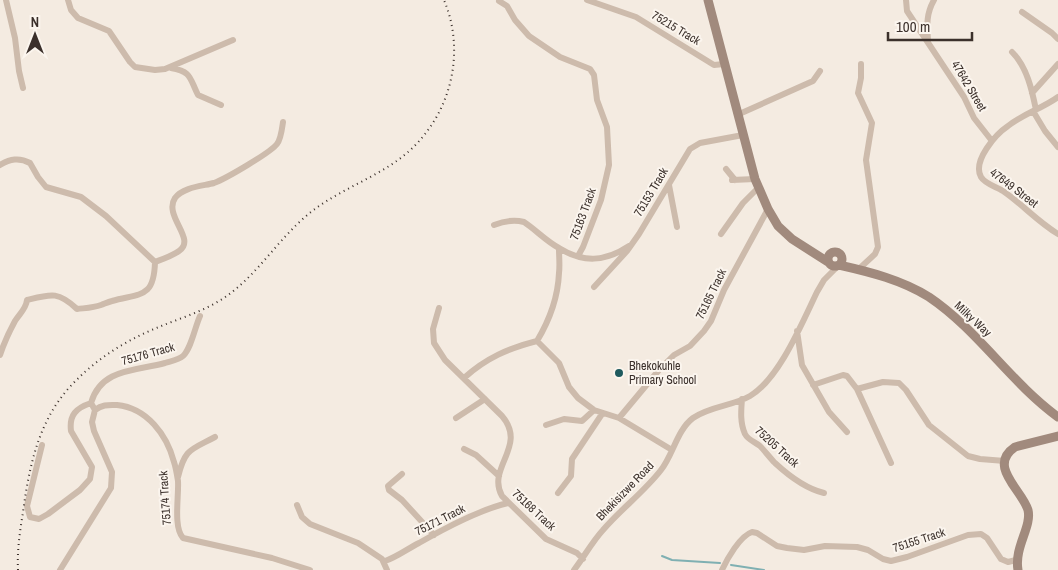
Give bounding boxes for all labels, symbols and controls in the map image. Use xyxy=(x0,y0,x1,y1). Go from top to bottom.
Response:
street label: 75215 Track xyxy=(649,7,703,49)
north arrow xyxy=(10,10,60,60)
scale bar xyxy=(888,10,972,42)
text: N xyxy=(31,13,39,31)
text: 100 m xyxy=(896,16,930,37)
street label: 47642 Street xyxy=(948,58,991,114)
street label: 75153 Track xyxy=(630,165,672,219)
street label: 47649 Street xyxy=(987,165,1042,212)
street label: 75163 Track xyxy=(566,186,600,242)
street label: 75165 Track xyxy=(692,266,730,322)
street label: Milky Way xyxy=(951,298,995,340)
street label: 75176 Track xyxy=(120,339,176,369)
place label: Bhekokuhle Primary School xyxy=(629,358,696,388)
marker: Bhekokuhle Primary School xyxy=(613,367,625,379)
street label: 75205 Track xyxy=(752,423,803,471)
street label: Bhekisizwe Road xyxy=(593,458,657,524)
street label: 75174 Track xyxy=(155,470,175,526)
street label: 75168 Track xyxy=(509,486,559,534)
street label: 75171 Track xyxy=(412,501,468,539)
street label: 75155 Track xyxy=(891,524,947,556)

